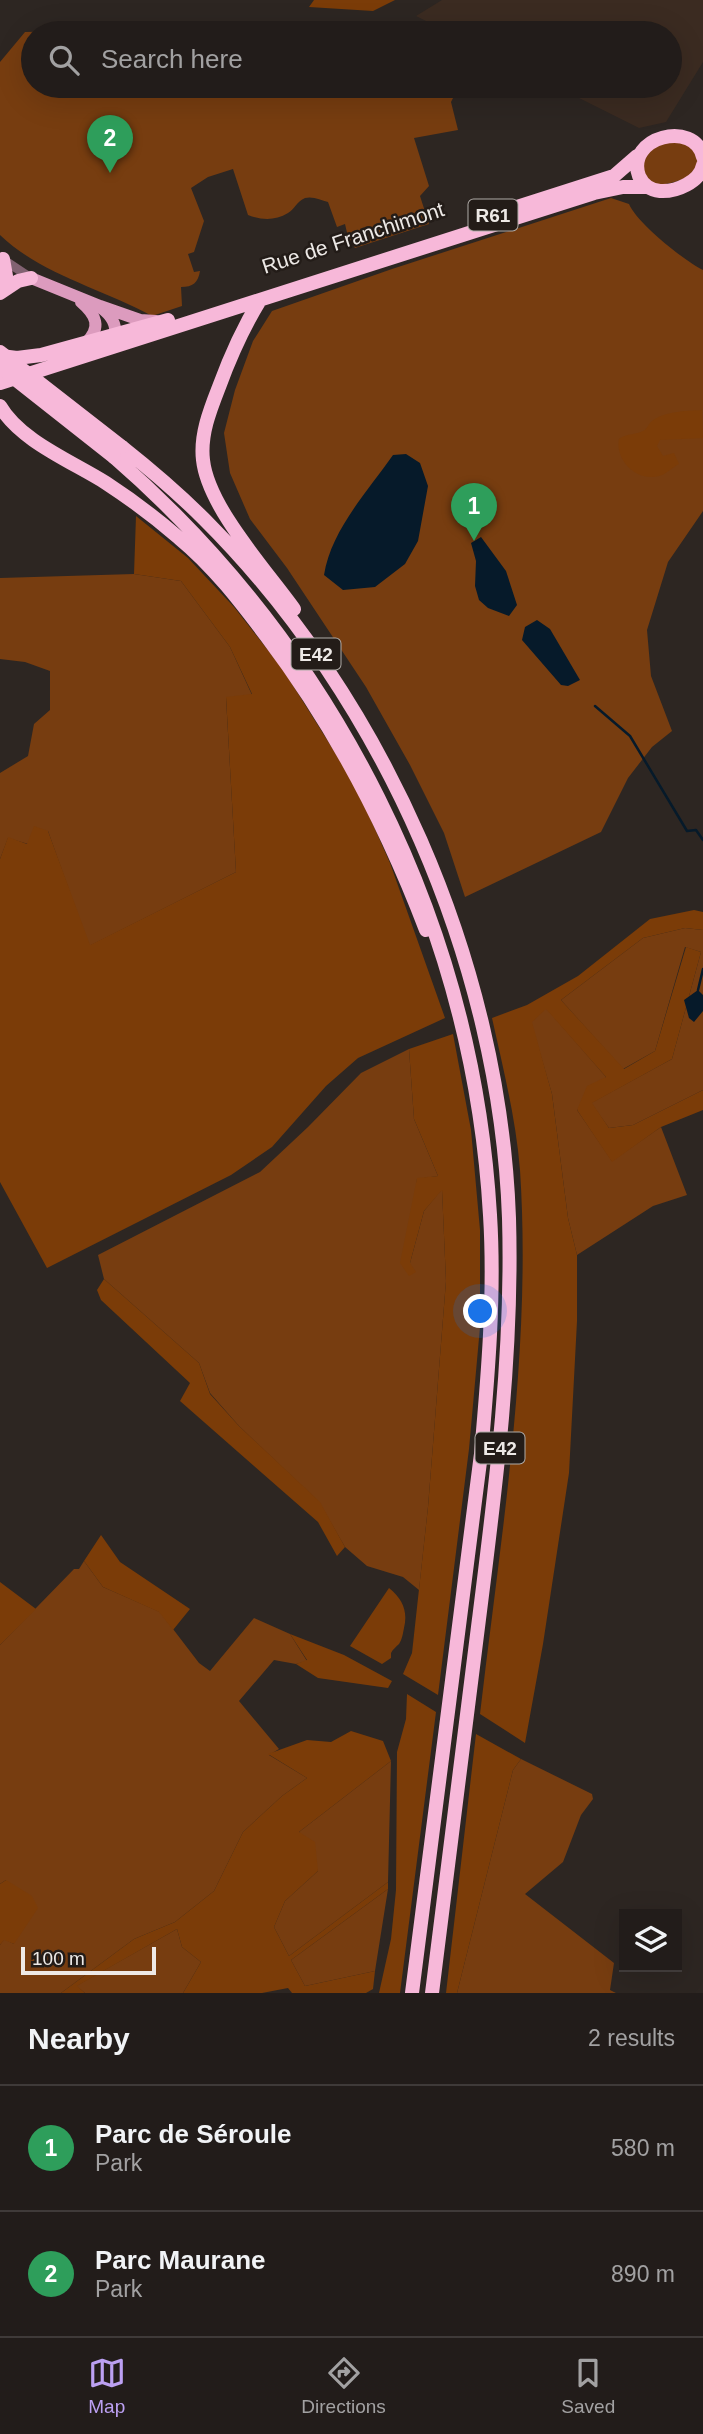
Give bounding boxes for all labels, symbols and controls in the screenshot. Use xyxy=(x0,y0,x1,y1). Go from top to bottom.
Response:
search box xyxy=(21,21,682,98)
icon: search xyxy=(45,41,83,79)
text: Search here xyxy=(101,44,243,74)
pin: 2 xyxy=(87,115,133,173)
street label: Rue de Franchimont xyxy=(259,197,447,278)
road number: R61 xyxy=(468,200,518,230)
pin: 1 xyxy=(451,483,497,541)
road number: E42 xyxy=(292,638,340,670)
your location xyxy=(463,1294,497,1328)
road number: E42 xyxy=(476,1432,524,1464)
map controls xyxy=(619,1909,682,1972)
button: layers xyxy=(619,1909,682,1972)
scale bar xyxy=(21,1944,156,1976)
text: 100 m xyxy=(32,1948,85,1969)
text: Nearby xyxy=(28,2022,130,2055)
text: 2 results xyxy=(588,2025,675,2051)
text: Parc de Séroule xyxy=(95,2119,292,2149)
text: 1 xyxy=(45,2135,57,2161)
text: 580 m xyxy=(611,2135,675,2161)
text: Park xyxy=(95,2150,142,2176)
text: Parc Maurane xyxy=(95,2245,266,2275)
text: 2 xyxy=(45,2261,57,2287)
text: 890 m xyxy=(611,2261,675,2287)
text: Park xyxy=(95,2276,142,2302)
tab: Map xyxy=(88,2354,126,2418)
tab: Directions xyxy=(301,2354,386,2418)
tab: Saved xyxy=(561,2354,615,2418)

